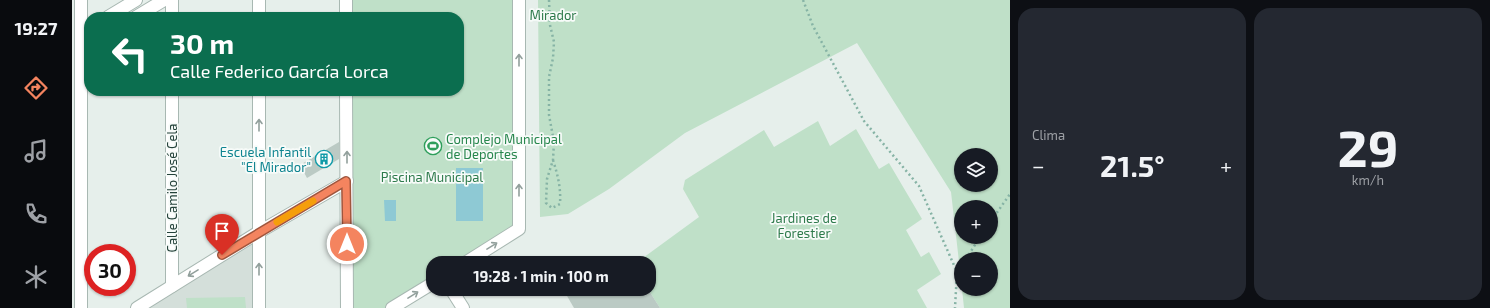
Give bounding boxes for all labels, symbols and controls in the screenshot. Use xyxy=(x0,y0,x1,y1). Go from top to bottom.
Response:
park label: Mirador xyxy=(529,7,577,23)
text: 19:27 xyxy=(15,17,57,39)
text: 30 m xyxy=(170,26,234,60)
icon: left xyxy=(104,28,156,80)
one-way arrow xyxy=(515,54,523,67)
text: Calle Federico García Lorca xyxy=(170,60,389,82)
icon: directions xyxy=(22,74,50,102)
text: 29 xyxy=(1338,115,1398,177)
one-way arrow xyxy=(255,119,263,132)
street label: Calle Camilo José Cela xyxy=(164,124,180,252)
text: Clima xyxy=(1032,127,1065,143)
place label: Complejo Municipal de Deportes xyxy=(446,131,562,162)
sports icon: Complejo Municipal de Deportes xyxy=(423,136,443,156)
icon: music xyxy=(22,137,50,165)
place label: Escuela Infantil "El Mirador" xyxy=(220,144,311,175)
text: 21.5° xyxy=(1100,147,1165,183)
map controls xyxy=(954,148,998,296)
button: layers xyxy=(954,148,998,192)
building icon: Escuela Infantil "El Mirador" xyxy=(314,149,334,169)
one-way arrow xyxy=(343,151,351,164)
text: − xyxy=(1032,152,1045,178)
text: + xyxy=(1220,152,1232,178)
park label: Piscina Municipal xyxy=(381,169,483,185)
text: km/h xyxy=(1352,172,1384,188)
one-way arrow xyxy=(515,184,523,197)
icon: phone xyxy=(22,200,50,228)
button: + xyxy=(954,200,998,244)
park label: Jardines de Forestier xyxy=(771,210,837,241)
pin xyxy=(205,214,239,255)
icon: arrive xyxy=(211,220,233,242)
position arrow xyxy=(326,223,368,265)
one-way arrow xyxy=(486,242,497,250)
speed limit sign: 30 xyxy=(84,244,136,296)
button: − xyxy=(954,252,998,296)
icon: climate xyxy=(22,263,50,291)
one-way arrow xyxy=(255,263,263,276)
text: 19:28 · 1 min · 100 m xyxy=(473,267,609,285)
one-way arrow xyxy=(188,269,199,277)
one-way arrow xyxy=(407,291,419,299)

